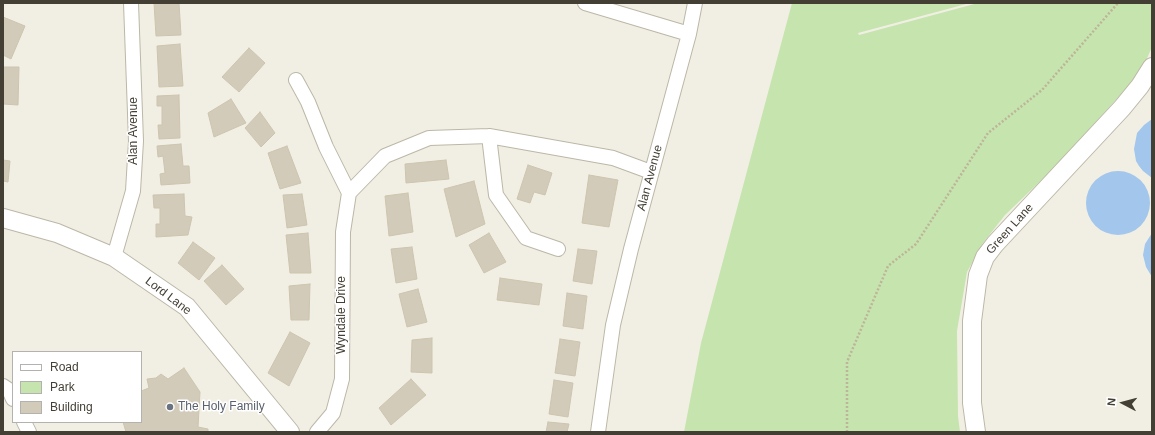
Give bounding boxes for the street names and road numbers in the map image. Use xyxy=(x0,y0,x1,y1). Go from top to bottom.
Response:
street label: Alan Avenue xyxy=(127,97,141,165)
street label: Alan Avenue xyxy=(634,143,666,213)
street label: Green Lane xyxy=(983,201,1037,257)
street label: Lord Lane xyxy=(142,274,194,318)
street label: Wyndale Drive xyxy=(335,276,349,354)

